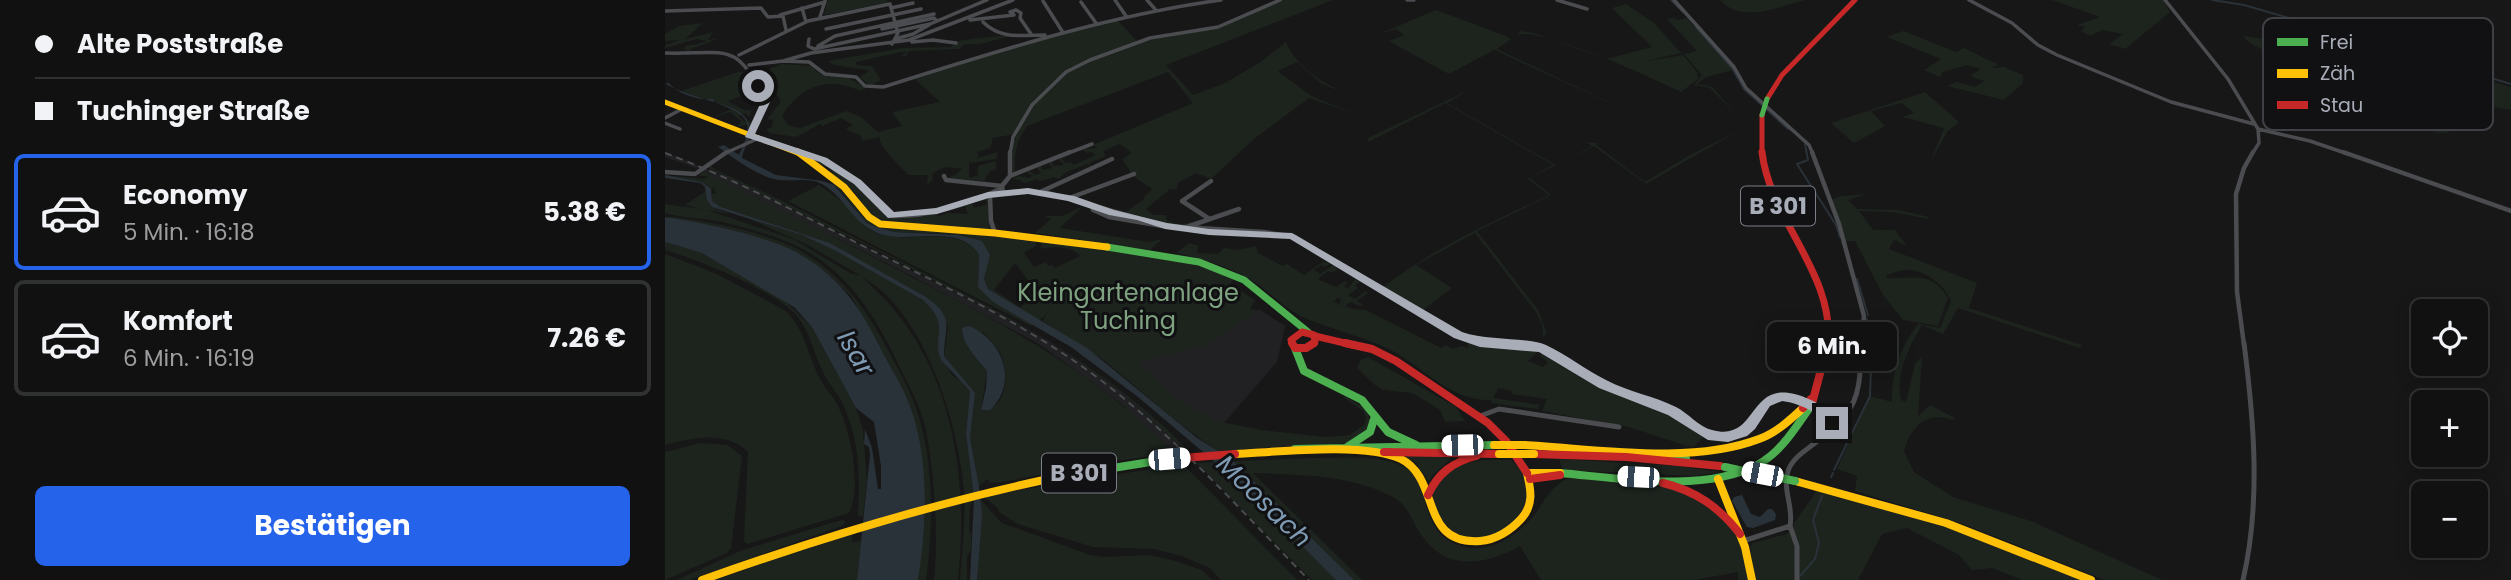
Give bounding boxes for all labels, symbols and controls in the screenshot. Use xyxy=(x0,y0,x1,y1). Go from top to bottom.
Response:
legend xyxy=(2263,18,2493,130)
text: Alte Poststraße xyxy=(77,26,283,62)
text: Frei xyxy=(2320,29,2353,56)
text: Zäh xyxy=(2320,60,2355,87)
route start xyxy=(742,70,774,102)
text: Stau xyxy=(2320,92,2363,119)
text: Tuchinger Straße xyxy=(77,93,310,129)
text: Economy xyxy=(123,177,247,213)
icon: car xyxy=(39,181,102,244)
road number: B 301 xyxy=(1741,186,1815,226)
text: 5.38 € xyxy=(543,194,626,230)
text: 5 Min. · 16:18 xyxy=(123,216,255,248)
park label: Kleingartenanlage Tuching xyxy=(1017,276,1239,337)
map controls xyxy=(2411,299,2488,558)
button: locate xyxy=(2411,299,2488,376)
text: Komfort xyxy=(123,303,233,339)
icon: car xyxy=(39,307,102,370)
text: 7.26 € xyxy=(547,320,626,356)
callout: 6 Min. xyxy=(1767,322,1897,370)
water label: Isar xyxy=(829,324,884,384)
text: 6 Min. xyxy=(1797,330,1867,362)
text: 6 Min. · 16:19 xyxy=(123,342,255,374)
button: + xyxy=(2411,390,2488,467)
route end xyxy=(1816,407,1848,439)
car xyxy=(1441,434,1484,456)
car xyxy=(1148,447,1191,471)
water label: Moosach xyxy=(1209,447,1319,555)
road number: B 301 xyxy=(1042,453,1116,492)
car xyxy=(1740,460,1785,488)
car xyxy=(1617,465,1660,489)
button: − xyxy=(2411,481,2488,558)
button: Bestätigen xyxy=(35,486,630,566)

